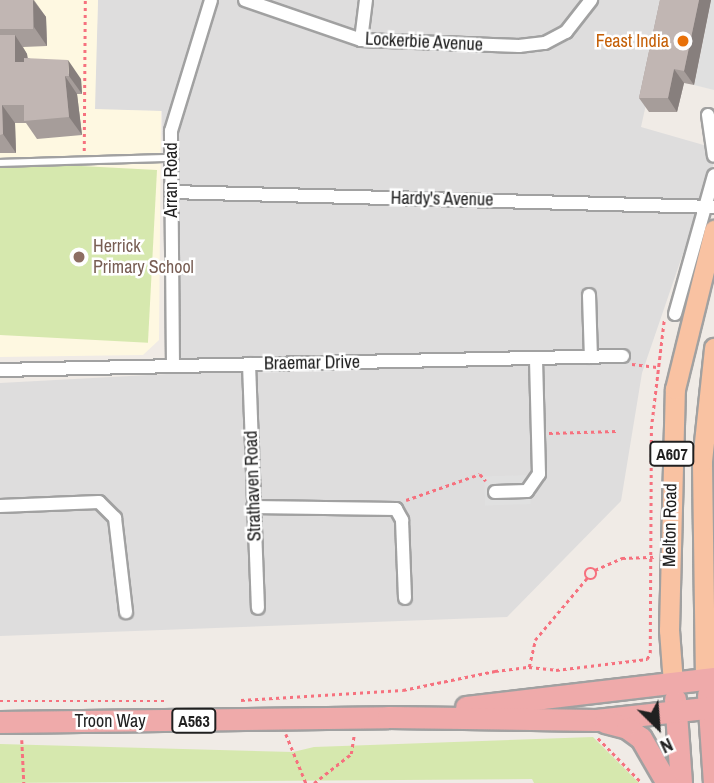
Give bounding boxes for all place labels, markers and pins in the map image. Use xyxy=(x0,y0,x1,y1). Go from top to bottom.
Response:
place label: Feast India xyxy=(596,30,669,52)
marker: Feast India xyxy=(675,33,691,49)
place label: Herrick Primary School xyxy=(93,236,194,278)
marker: Herrick Primary School xyxy=(71,249,87,265)

